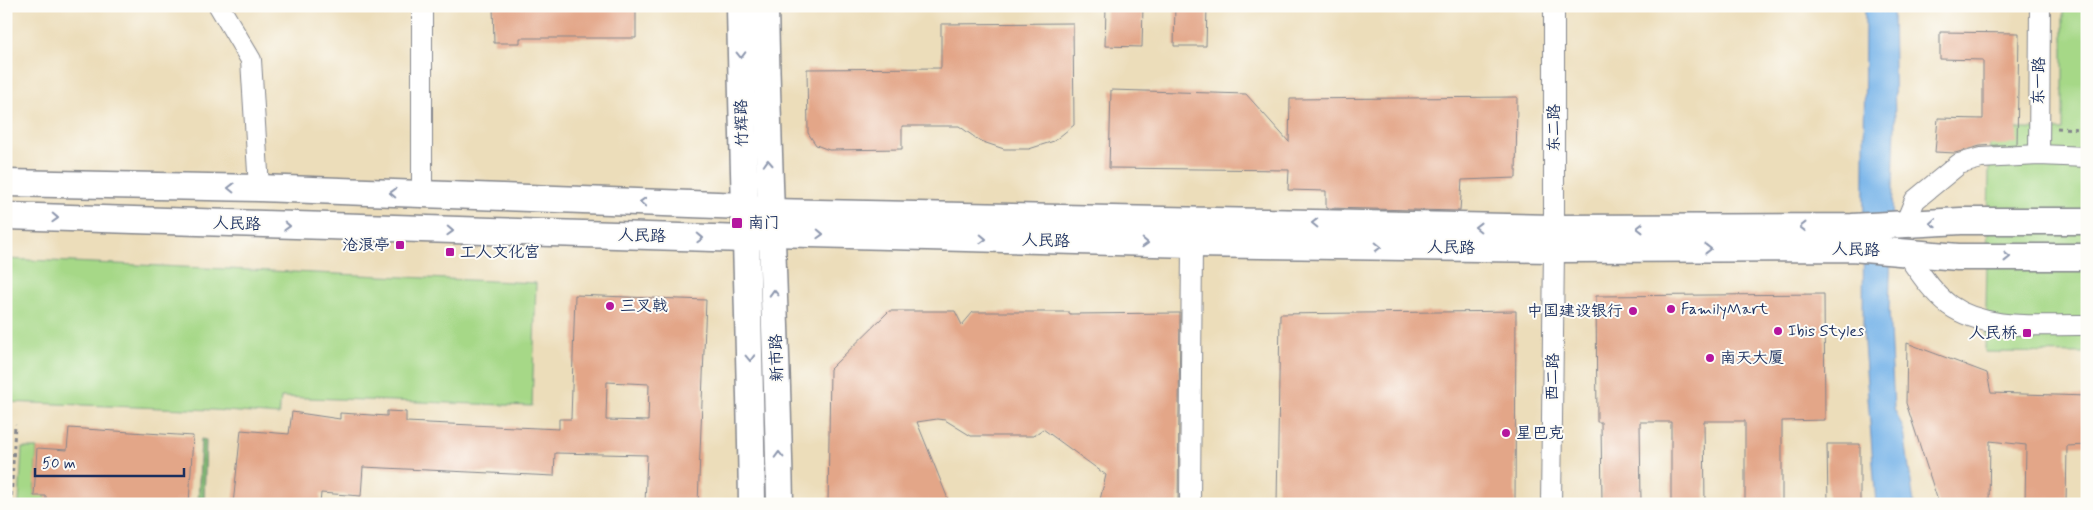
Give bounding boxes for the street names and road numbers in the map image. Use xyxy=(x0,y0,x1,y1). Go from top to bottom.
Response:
street label: 东一路 xyxy=(2028,57,2050,105)
street label: 竹辉路 xyxy=(731,99,753,147)
street label: 东二路 xyxy=(1544,104,1565,152)
street label: 人民路 xyxy=(213,213,261,235)
street label: 人民路 xyxy=(618,225,666,247)
street label: 人民路 xyxy=(1022,230,1070,252)
street label: 人民路 xyxy=(1427,237,1475,259)
street label: 人民路 xyxy=(1832,239,1880,261)
street label: 新市路 xyxy=(766,334,788,382)
street label: 西二路 xyxy=(1542,353,1564,401)

